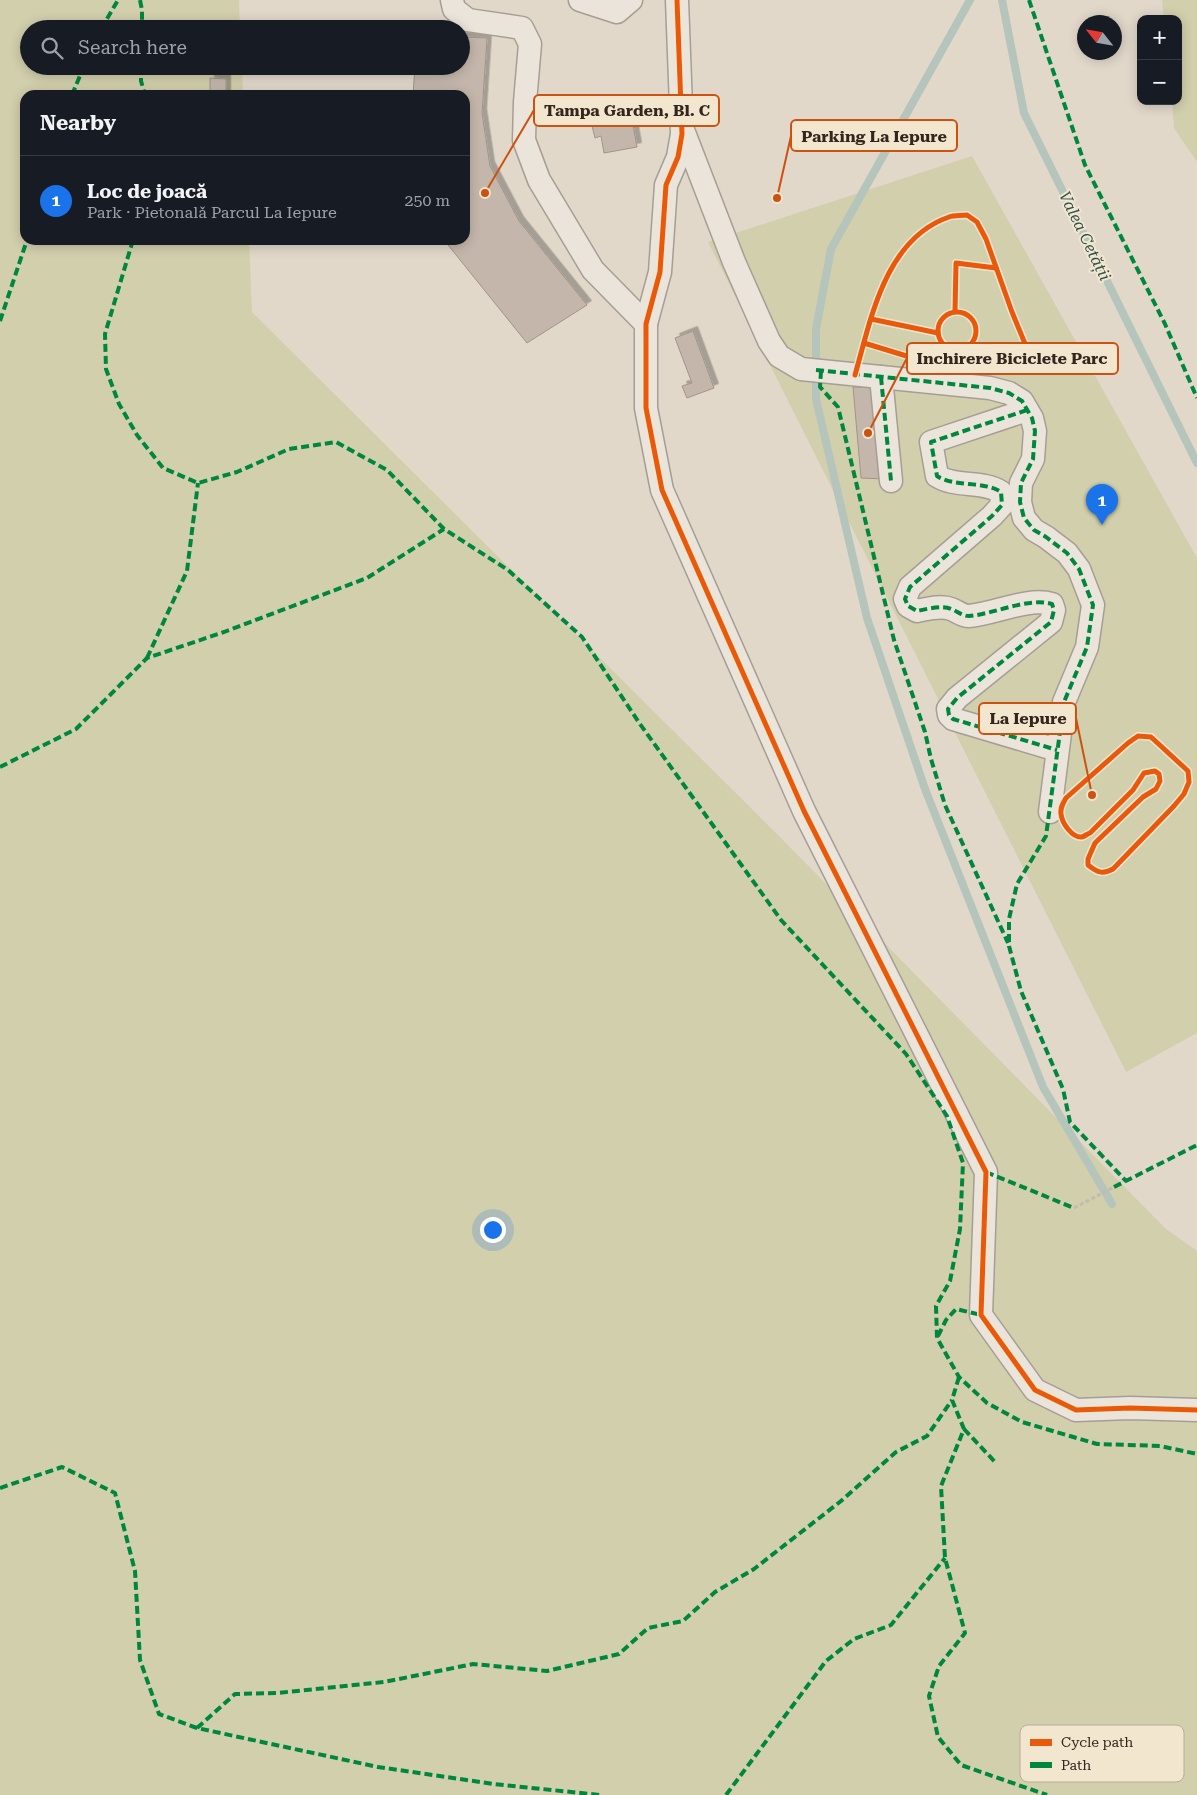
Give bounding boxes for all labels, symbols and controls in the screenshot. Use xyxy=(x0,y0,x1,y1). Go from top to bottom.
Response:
north arrow xyxy=(1077,15,1122,60)
map controls xyxy=(1137,15,1182,105)
button: + xyxy=(1137,15,1182,60)
search box xyxy=(20,20,470,75)
icon: search xyxy=(38,34,66,62)
text: Search here xyxy=(78,36,187,59)
button: − xyxy=(1137,60,1182,105)
callout: Tampa Garden, Bl. C xyxy=(534,95,719,126)
text: Tampa Garden, Bl. C xyxy=(544,101,710,120)
text: Nearby xyxy=(40,111,116,135)
callout: Parking La Iepure xyxy=(791,120,957,151)
text: Parking La Iepure xyxy=(801,127,947,146)
text: Loc de joacă xyxy=(87,180,207,203)
water label: Valea Cetății xyxy=(1054,188,1115,284)
text: 1 xyxy=(52,191,60,210)
text: 250 m xyxy=(404,191,450,210)
text: Park · Pietonalǎ Parcul La Iepure xyxy=(87,203,337,222)
callout: Inchirere Biciclete Parc xyxy=(907,343,1118,374)
text: Inchirere Biciclete Parc xyxy=(917,349,1107,368)
pin: 1 xyxy=(1086,484,1118,525)
callout: La Iepure xyxy=(979,703,1076,734)
text: La Iepure xyxy=(989,709,1067,728)
your location xyxy=(480,1217,506,1243)
legend xyxy=(1020,1725,1184,1782)
text: Cycle path xyxy=(1061,1734,1133,1750)
text: Path xyxy=(1061,1757,1091,1773)

